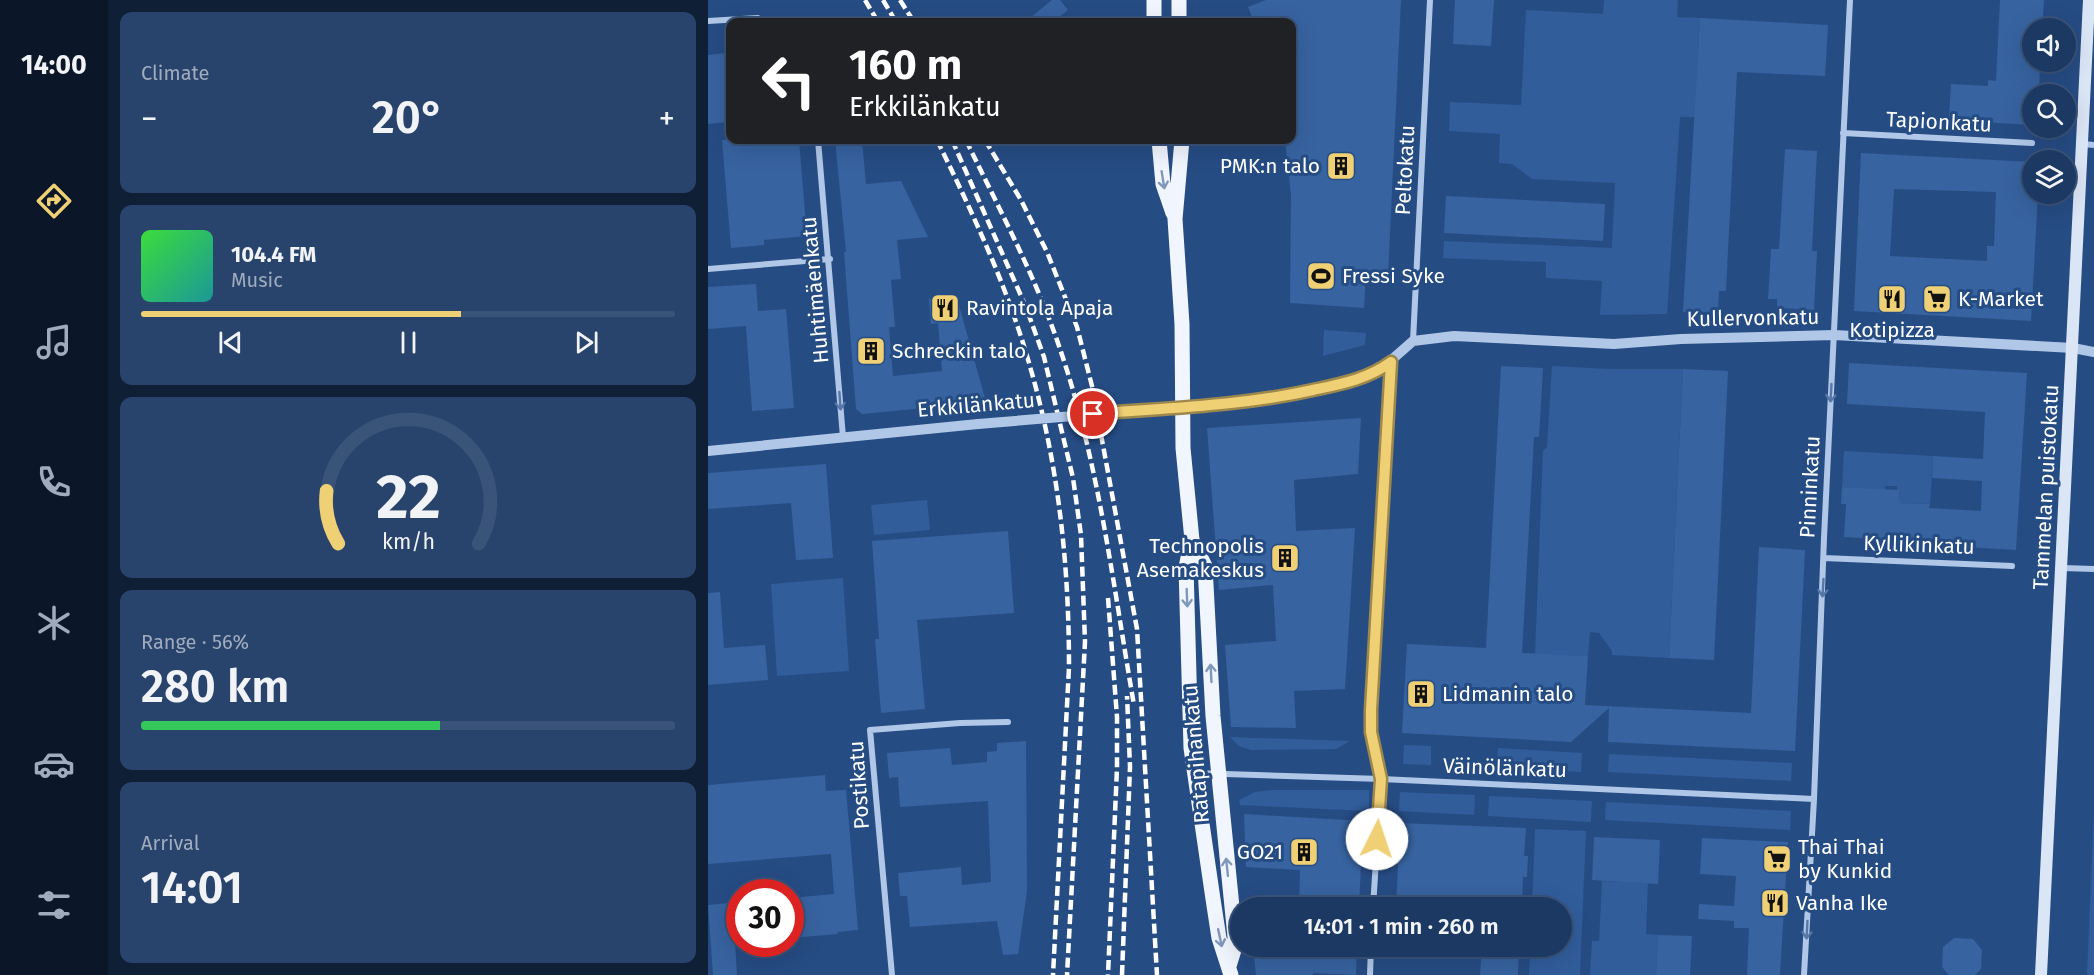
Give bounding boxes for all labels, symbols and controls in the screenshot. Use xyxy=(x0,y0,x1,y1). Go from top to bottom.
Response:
map controls xyxy=(2022,18,2076,204)
button: sound xyxy=(2022,18,2076,72)
text: 160 m xyxy=(849,40,962,90)
icon: left xyxy=(750,42,828,120)
text: 14:00 xyxy=(21,49,87,81)
text: Climate xyxy=(141,61,209,85)
button: search xyxy=(2022,84,2076,138)
text: 20° xyxy=(372,91,444,145)
text: Erkkilänkatu xyxy=(849,91,1001,123)
text: − xyxy=(141,99,158,139)
text: + xyxy=(659,99,675,139)
street label: Tapionkatu xyxy=(1885,106,1993,138)
street label: Peltokatu xyxy=(1390,124,1420,216)
building icon: PMK:n talo xyxy=(1325,150,1357,182)
button: layers xyxy=(2022,150,2076,204)
place label: PMK:n talo xyxy=(1220,153,1320,179)
one-way arrow xyxy=(1158,170,1169,189)
icon: directions xyxy=(33,180,75,222)
street label: Huhtimäenkatu xyxy=(796,216,834,364)
text: 104.4 FM xyxy=(231,241,316,268)
sports icon: Fressi Syke xyxy=(1305,260,1337,292)
place label: Fressi Syke xyxy=(1342,263,1445,289)
text: Music xyxy=(231,268,283,292)
restaurant icon: Kotipizza xyxy=(1876,283,1908,315)
supermarket icon: K-Market xyxy=(1921,283,1953,315)
place label: K-Market xyxy=(1958,286,2044,312)
restaurant icon: Ravintola Apaja xyxy=(929,292,961,324)
place label: Ravintola Apaja xyxy=(966,295,1114,321)
street label: Kullervonkatu xyxy=(1686,304,1820,332)
place label: Kotipizza xyxy=(1849,317,1935,343)
icon: music xyxy=(33,321,75,363)
icon: previous xyxy=(214,326,247,359)
icon: pause xyxy=(392,326,425,359)
icon: next xyxy=(570,326,603,359)
building icon: Schreckin talo xyxy=(855,335,887,367)
place label: Schreckin talo xyxy=(892,338,1026,364)
one-way arrow xyxy=(1825,383,1836,403)
street label: Tammelan puistokatu xyxy=(2028,384,2064,590)
street label: Erkkilänkatu xyxy=(916,387,1036,423)
pin xyxy=(1067,388,1118,439)
one-way arrow xyxy=(835,391,846,411)
icon: arrive xyxy=(1076,397,1109,430)
street label: Pinninkatu xyxy=(1794,435,1826,539)
icon: phone xyxy=(33,461,75,503)
text: 22 xyxy=(376,461,440,536)
text: km/h xyxy=(381,530,435,556)
street label: Kyllikinkatu xyxy=(1863,530,1975,560)
place label: Technopolis Asemakeskus xyxy=(1137,533,1264,583)
building icon: Technopolis Asemakeskus xyxy=(1269,542,1301,574)
one-way arrow xyxy=(1817,578,1828,598)
one-way arrow xyxy=(1181,587,1192,607)
icon: climate xyxy=(33,602,75,644)
text: Range · 56% xyxy=(141,630,249,654)
text: 280 km xyxy=(141,660,289,714)
one-way arrow xyxy=(1205,663,1216,683)
building icon: Lidmanin talo xyxy=(1405,678,1437,710)
place label: Lidmanin talo xyxy=(1442,681,1573,707)
street label: Ratapihankatu xyxy=(1177,684,1215,824)
street label: Postikatu xyxy=(843,740,875,830)
icon: car xyxy=(33,743,75,785)
street label: Väinölänkatu xyxy=(1442,753,1568,783)
position arrow xyxy=(1345,807,1409,871)
text: Arrival xyxy=(141,831,200,855)
place label: Thai Thai by Kunkid xyxy=(1798,834,1892,884)
building icon: GO21 xyxy=(1288,836,1320,868)
place label: GO21 xyxy=(1237,839,1283,865)
supermarket icon: Thai Thai by Kunkid xyxy=(1761,843,1793,875)
one-way arrow xyxy=(1221,858,1232,877)
text: 14:01 xyxy=(141,861,243,915)
speed limit sign: 30 xyxy=(726,879,804,957)
icon: filters xyxy=(33,884,75,926)
restaurant icon: Vanha Ike xyxy=(1759,887,1791,919)
place label: Vanha Ike xyxy=(1796,890,1888,916)
text: 14:01 · 1 min · 260 m xyxy=(1303,913,1499,940)
one-way arrow xyxy=(1801,919,1812,939)
one-way arrow xyxy=(1215,927,1226,947)

